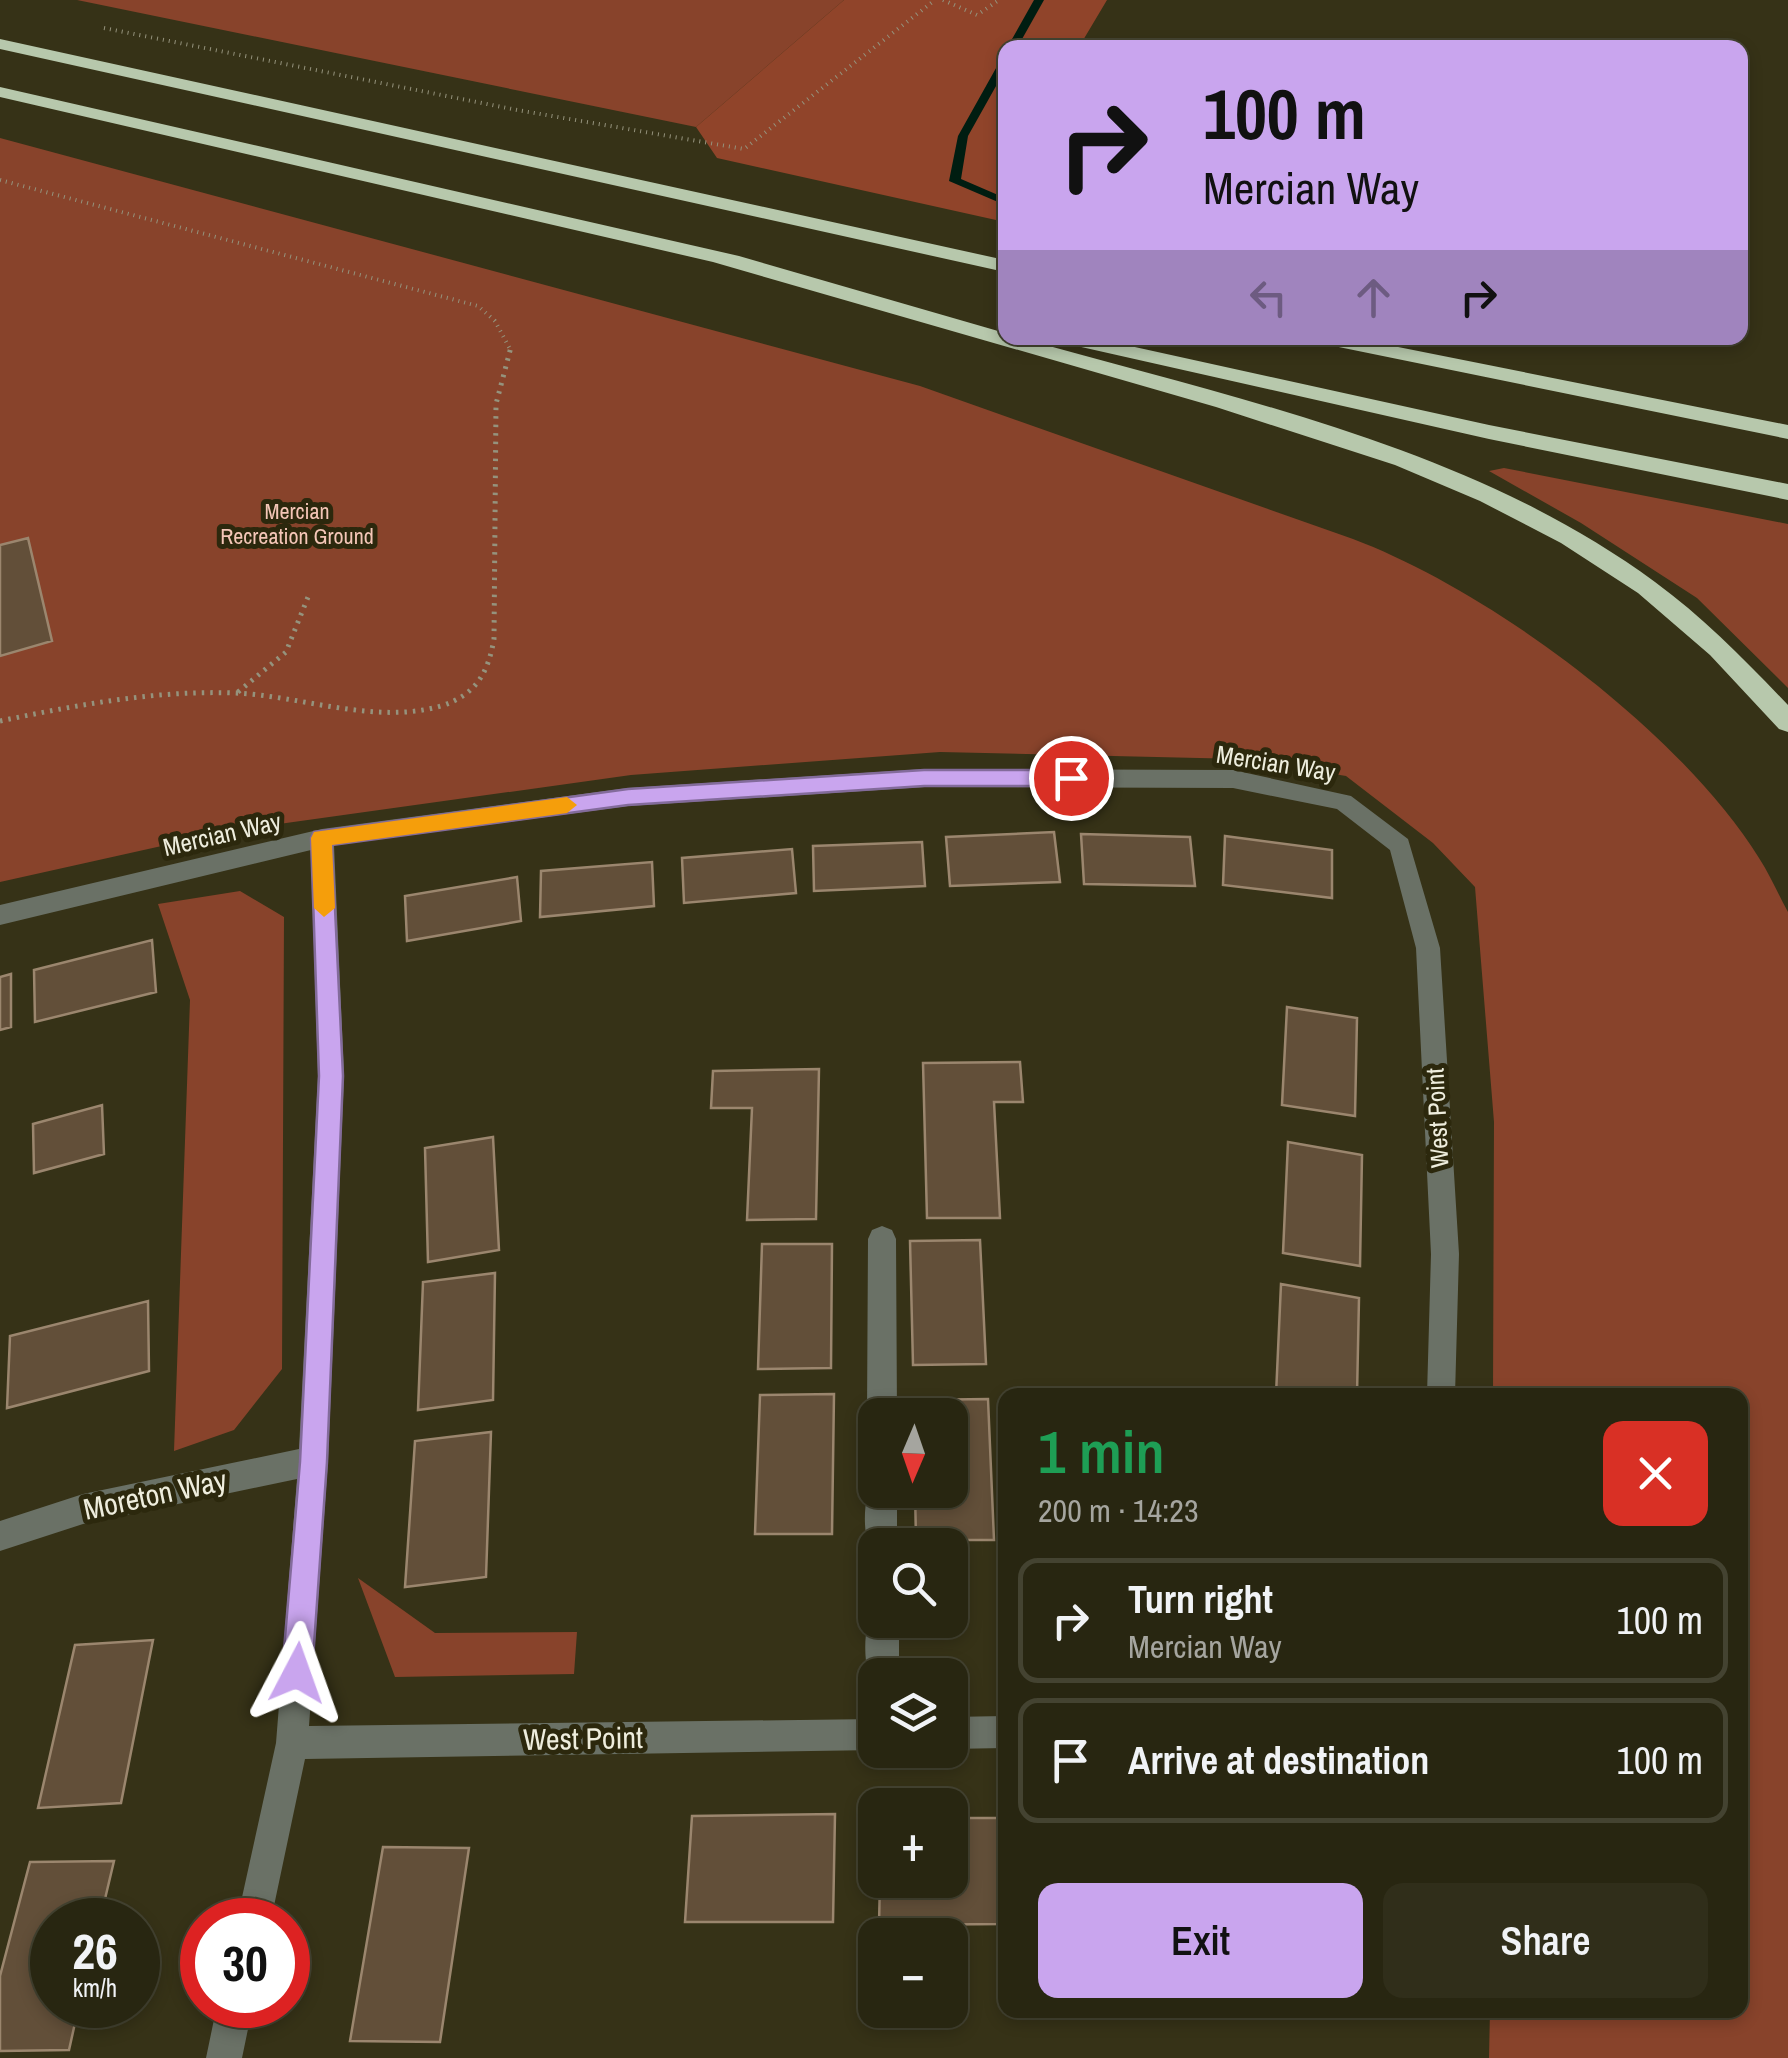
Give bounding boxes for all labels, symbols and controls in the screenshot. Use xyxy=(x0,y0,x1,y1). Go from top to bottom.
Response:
text: 100 m xyxy=(1203,67,1366,161)
icon: right xyxy=(1038,80,1168,210)
text: Mercian Way xyxy=(1203,157,1419,218)
icon: left xyxy=(1241,270,1296,325)
icon: ahead xyxy=(1346,270,1401,325)
icon: right xyxy=(1451,270,1506,325)
park label: Mercian Recreation Ground xyxy=(220,496,374,551)
pin xyxy=(1029,736,1114,821)
street label: Mercian Way xyxy=(1214,737,1339,789)
icon: arrive xyxy=(1044,751,1099,806)
street label: Mercian Way xyxy=(160,804,285,864)
street label: West Point xyxy=(1417,1067,1457,1169)
north arrow xyxy=(858,1398,968,1508)
map controls xyxy=(858,1398,968,2028)
text: 1 min xyxy=(1038,1411,1165,1492)
button: close xyxy=(1603,1421,1708,1526)
street label: Moreton Way xyxy=(80,1459,231,1529)
text: 200 m · 14:23 xyxy=(1038,1489,1198,1532)
button: search xyxy=(858,1528,968,1638)
text: Turn right xyxy=(1128,1574,1273,1625)
icon: right xyxy=(1043,1593,1098,1648)
text: 100 m xyxy=(1616,1595,1703,1646)
position arrow xyxy=(245,1621,349,1725)
text: Mercian Way xyxy=(1128,1625,1282,1668)
button: layers xyxy=(858,1658,968,1768)
street label: West Point xyxy=(523,1717,643,1759)
icon: arrive xyxy=(1043,1733,1098,1788)
text: Arrive at destination xyxy=(1128,1735,1429,1786)
text: 100 m xyxy=(1616,1735,1703,1786)
button: + xyxy=(858,1788,968,1898)
button: Exit xyxy=(1038,1883,1363,1998)
button: Share xyxy=(1383,1883,1708,1998)
speed limit sign: 30 xyxy=(180,1898,310,2028)
text: 26 xyxy=(72,1917,118,1985)
button: − xyxy=(858,1918,968,2028)
text: km/h xyxy=(73,1971,117,2005)

